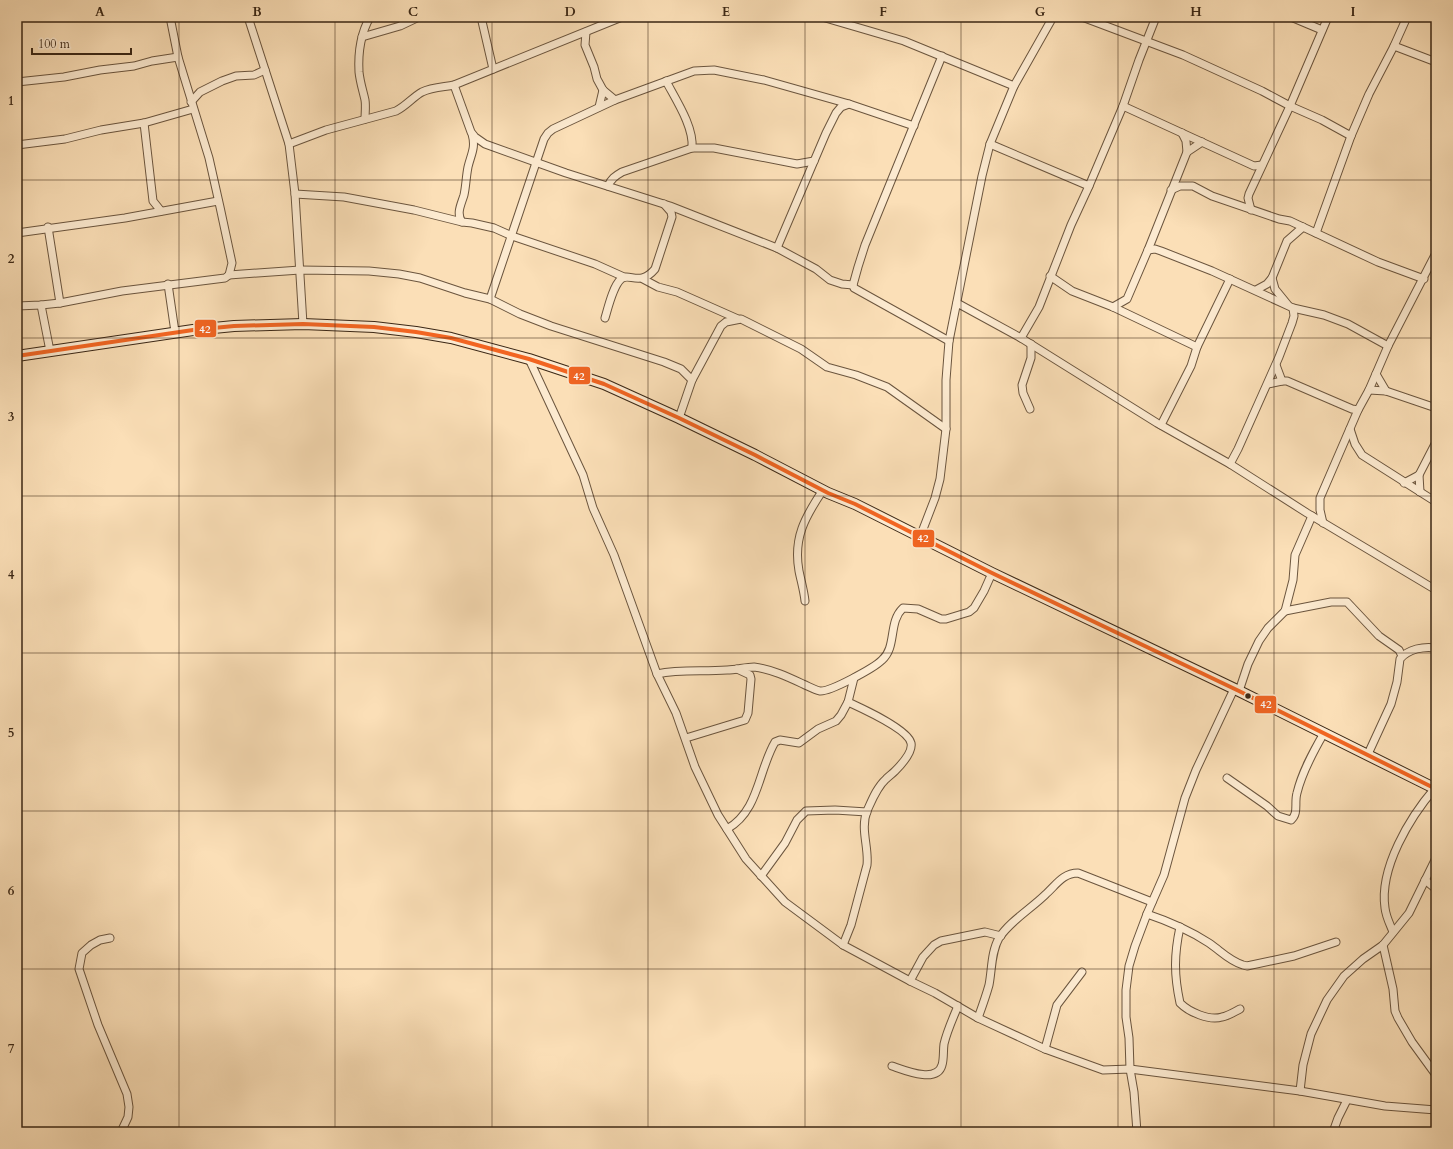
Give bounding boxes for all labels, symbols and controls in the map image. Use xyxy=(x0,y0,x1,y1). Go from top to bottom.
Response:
text: A xyxy=(95,3,105,21)
text: B xyxy=(252,3,262,21)
text: C xyxy=(408,3,418,21)
text: D xyxy=(564,3,576,21)
text: E xyxy=(722,3,730,21)
text: F xyxy=(879,3,887,21)
text: G xyxy=(1035,3,1046,21)
text: H xyxy=(1190,3,1202,21)
text: I xyxy=(1350,3,1356,21)
scale bar xyxy=(32,30,131,56)
text: 100 m xyxy=(38,36,71,52)
text: 1 xyxy=(8,92,14,110)
text: 2 xyxy=(8,250,15,268)
line badge: 42 xyxy=(194,319,217,338)
text: 42 xyxy=(199,322,211,337)
line badge: 42 xyxy=(568,366,591,385)
text: 42 xyxy=(573,369,585,384)
text: 3 xyxy=(8,408,15,426)
line badge: 42 xyxy=(912,529,935,548)
text: 42 xyxy=(917,531,929,546)
text: 4 xyxy=(8,566,15,584)
unlabelled marker xyxy=(1243,691,1253,701)
line badge: 42 xyxy=(1254,695,1277,714)
text: 42 xyxy=(1260,697,1272,712)
text: 5 xyxy=(8,724,14,742)
text: 6 xyxy=(8,882,15,900)
text: 7 xyxy=(8,1040,15,1058)

